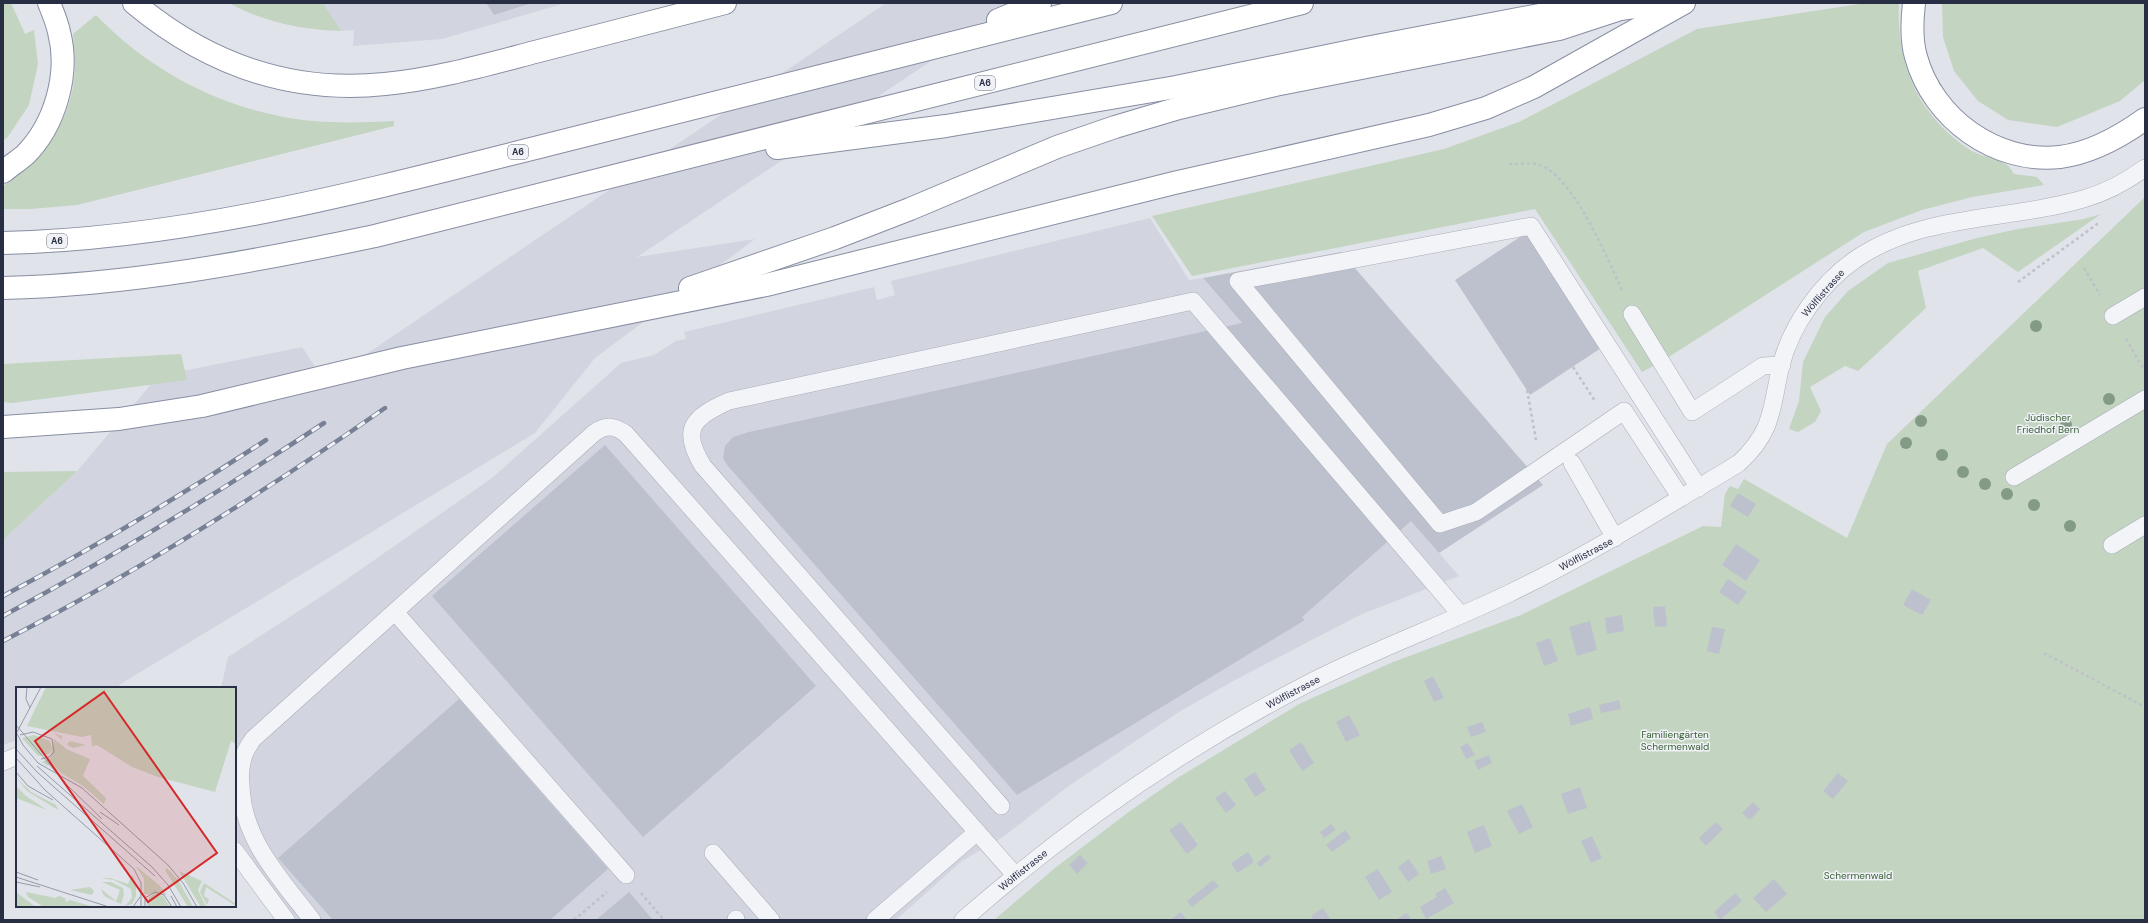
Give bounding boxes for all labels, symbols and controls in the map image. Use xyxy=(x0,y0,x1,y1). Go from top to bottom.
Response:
road number: A6 xyxy=(975,76,995,90)
road number: A6 xyxy=(508,145,528,159)
road number: A6 xyxy=(47,234,67,248)
street label: Wölflistrasse xyxy=(1799,266,1847,320)
park label: Jüdischer Friedhof Bern xyxy=(2017,411,2079,436)
street label: Wölflistrasse xyxy=(1557,534,1615,574)
street label: Wölflistrasse xyxy=(1264,672,1322,712)
inset map xyxy=(16,687,236,907)
park label: Familiengärten Schermenwald xyxy=(1641,728,1709,753)
street label: Wölflistrasse xyxy=(996,846,1050,894)
park label: Schermenwald xyxy=(1824,869,1892,882)

